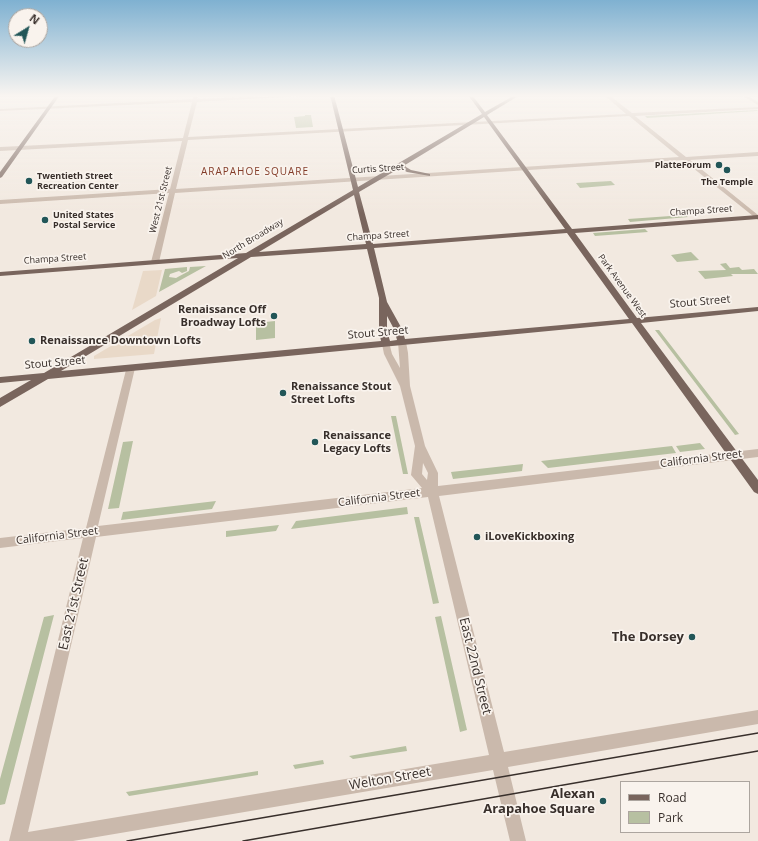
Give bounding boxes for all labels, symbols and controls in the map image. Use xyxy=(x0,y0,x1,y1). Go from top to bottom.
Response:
north arrow xyxy=(8,8,48,48)
text: N xyxy=(27,10,43,27)
place label: PlatteForum xyxy=(655,160,711,170)
marker: PlatteForum xyxy=(714,160,724,170)
street label: Curtis Street xyxy=(352,162,404,176)
street label: West 21st Street xyxy=(147,165,175,235)
marker: The Temple xyxy=(722,165,732,175)
district label: ARAPAHOE SQUARE xyxy=(201,166,309,178)
place label: Twentieth Street Recreation Center xyxy=(37,171,118,192)
marker: Twentieth Street Recreation Center xyxy=(24,176,34,186)
place label: The Temple xyxy=(701,177,753,187)
street label: Champa Street xyxy=(669,203,733,219)
place label: United States Postal Service xyxy=(53,210,115,231)
marker: United States Postal Service xyxy=(40,215,50,225)
street label: North Broadway xyxy=(221,217,285,261)
street label: Champa Street xyxy=(346,228,410,244)
street label: Champa Street xyxy=(23,251,87,267)
street label: Park Avenue West xyxy=(595,252,649,320)
street label: Stout Street xyxy=(669,293,731,311)
place label: Renaissance Off Broadway Lofts xyxy=(178,303,266,329)
marker: Renaissance Off Broadway Lofts xyxy=(269,311,279,321)
street label: Stout Street xyxy=(347,324,409,342)
place label: Renaissance Downtown Lofts xyxy=(40,334,201,348)
marker: Renaissance Downtown Lofts xyxy=(27,336,37,346)
street label: Stout Street xyxy=(24,354,86,372)
place label: Renaissance Stout Street Lofts xyxy=(291,380,391,406)
marker: Renaissance Stout Street Lofts xyxy=(278,388,288,398)
place label: Renaissance Legacy Lofts xyxy=(323,429,391,455)
marker: Renaissance Legacy Lofts xyxy=(310,437,320,447)
street label: California Street xyxy=(659,447,743,471)
street label: California Street xyxy=(337,486,421,510)
street label: California Street xyxy=(15,524,99,548)
place label: iLoveKickboxing xyxy=(485,530,574,544)
marker: iLoveKickboxing xyxy=(472,532,482,542)
street label: East 21st Street xyxy=(56,556,92,652)
street label: East 22nd Street xyxy=(455,616,495,716)
place label: The Dorsey xyxy=(612,629,684,645)
marker: The Dorsey xyxy=(687,632,697,642)
street label: Welton Street xyxy=(348,764,432,794)
legend xyxy=(620,781,750,833)
place label: Alexan Arapahoe Square xyxy=(483,786,595,817)
text: Road xyxy=(658,789,687,806)
marker: Alexan Arapahoe Square xyxy=(598,796,608,806)
text: Park xyxy=(658,809,683,826)

